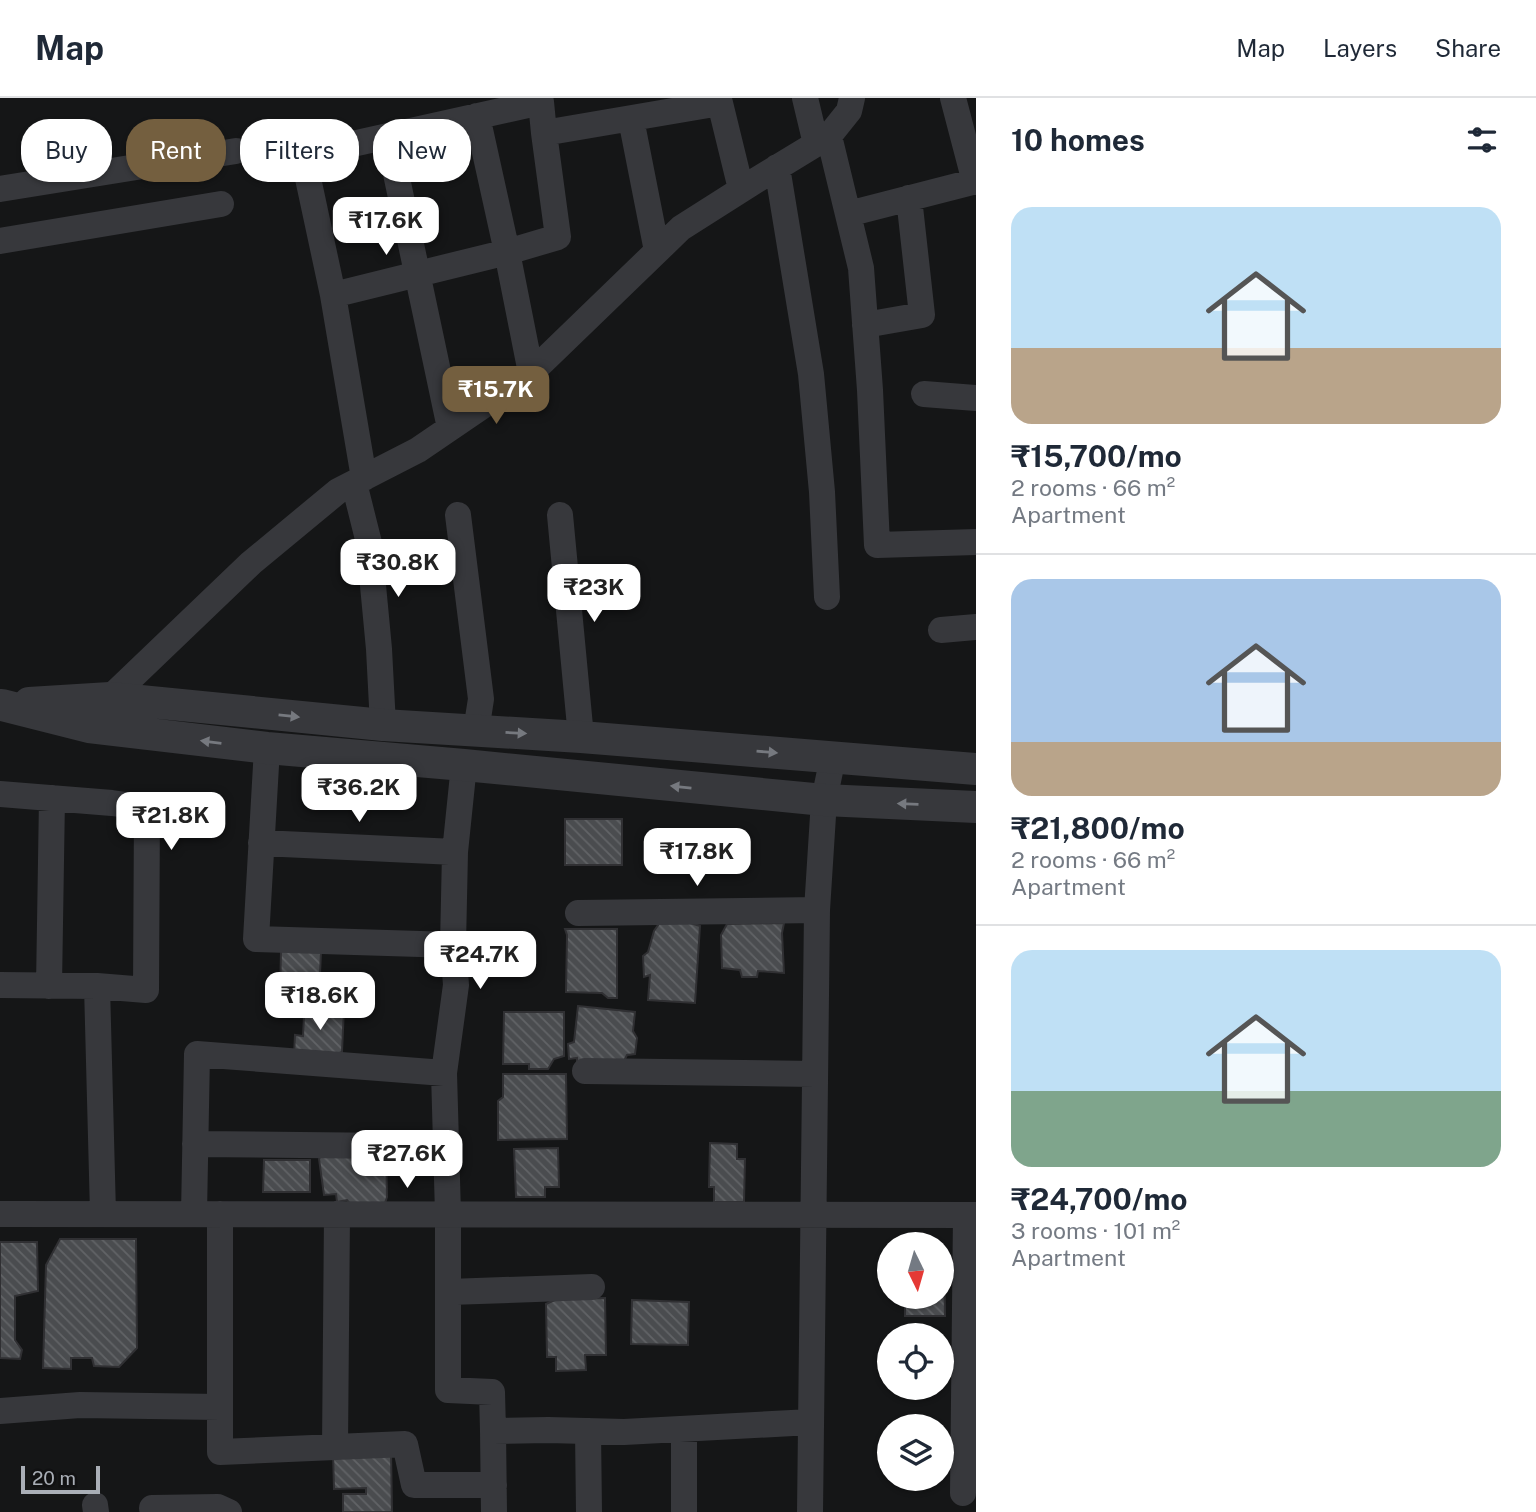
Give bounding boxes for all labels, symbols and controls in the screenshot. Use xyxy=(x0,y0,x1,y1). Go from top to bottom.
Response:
text: Map xyxy=(35,29,104,67)
text: Map xyxy=(1236,34,1285,62)
text: Layers xyxy=(1323,34,1397,62)
text: Share xyxy=(1435,34,1501,62)
chip: Buy xyxy=(21,119,112,182)
chip: Rent xyxy=(126,119,226,182)
chip: Filters xyxy=(240,119,359,182)
chip: New xyxy=(373,119,471,182)
icon: filters xyxy=(1463,121,1501,159)
text: 10 homes xyxy=(1011,122,1145,158)
pin: ₹17.6K xyxy=(329,198,443,257)
text: ₹17.6K xyxy=(349,206,423,233)
icon: home xyxy=(1193,253,1319,379)
pin: ₹15.7K xyxy=(439,366,553,426)
text: ₹15.7K xyxy=(458,375,534,402)
text: ₹15,700/mo xyxy=(1011,438,1182,474)
text: 2 rooms · 66 m² xyxy=(1011,474,1175,501)
text: Apartment xyxy=(1011,501,1126,528)
pin: ₹30.8K xyxy=(341,540,455,599)
text: ₹30.8K xyxy=(357,548,439,575)
pin: ₹23K xyxy=(553,564,635,624)
text: ₹23K xyxy=(563,573,625,600)
icon: home xyxy=(1193,625,1319,751)
one-way arrow xyxy=(278,710,300,721)
one-way arrow xyxy=(505,728,527,739)
one-way arrow xyxy=(200,736,222,747)
one-way arrow xyxy=(757,747,779,758)
pin: ₹36.2K xyxy=(302,764,416,824)
text: ₹36.2K xyxy=(318,773,400,800)
one-way arrow xyxy=(670,781,692,792)
pin: ₹21.8K xyxy=(114,792,228,852)
one-way arrow xyxy=(897,798,919,809)
text: ₹21.8K xyxy=(132,801,210,828)
text: ₹21,800/mo xyxy=(1011,810,1185,846)
pin: ₹17.8K xyxy=(640,828,754,888)
text: ₹17.8K xyxy=(660,837,734,864)
text: 2 rooms · 66 m² xyxy=(1011,846,1175,873)
text: Apartment xyxy=(1011,873,1126,900)
pin: ₹24.7K xyxy=(423,932,537,991)
text: ₹24.7K xyxy=(440,940,520,967)
pin: ₹18.6K xyxy=(263,972,377,1032)
text: ₹18.6K xyxy=(281,981,359,1008)
icon: home xyxy=(1193,996,1319,1122)
pin: ₹27.6K xyxy=(350,1130,464,1190)
text: ₹27.6K xyxy=(367,1139,447,1166)
text: ₹24,700/mo xyxy=(1011,1181,1188,1217)
text: 3 rooms · 101 m² xyxy=(1011,1217,1180,1244)
north arrow xyxy=(877,1232,954,1309)
map controls xyxy=(877,1232,954,1491)
text: Apartment xyxy=(1011,1244,1126,1271)
button: locate xyxy=(877,1323,954,1400)
button: layers xyxy=(877,1414,954,1491)
scale bar xyxy=(21,1463,100,1495)
text: 20 m xyxy=(32,1467,76,1489)

